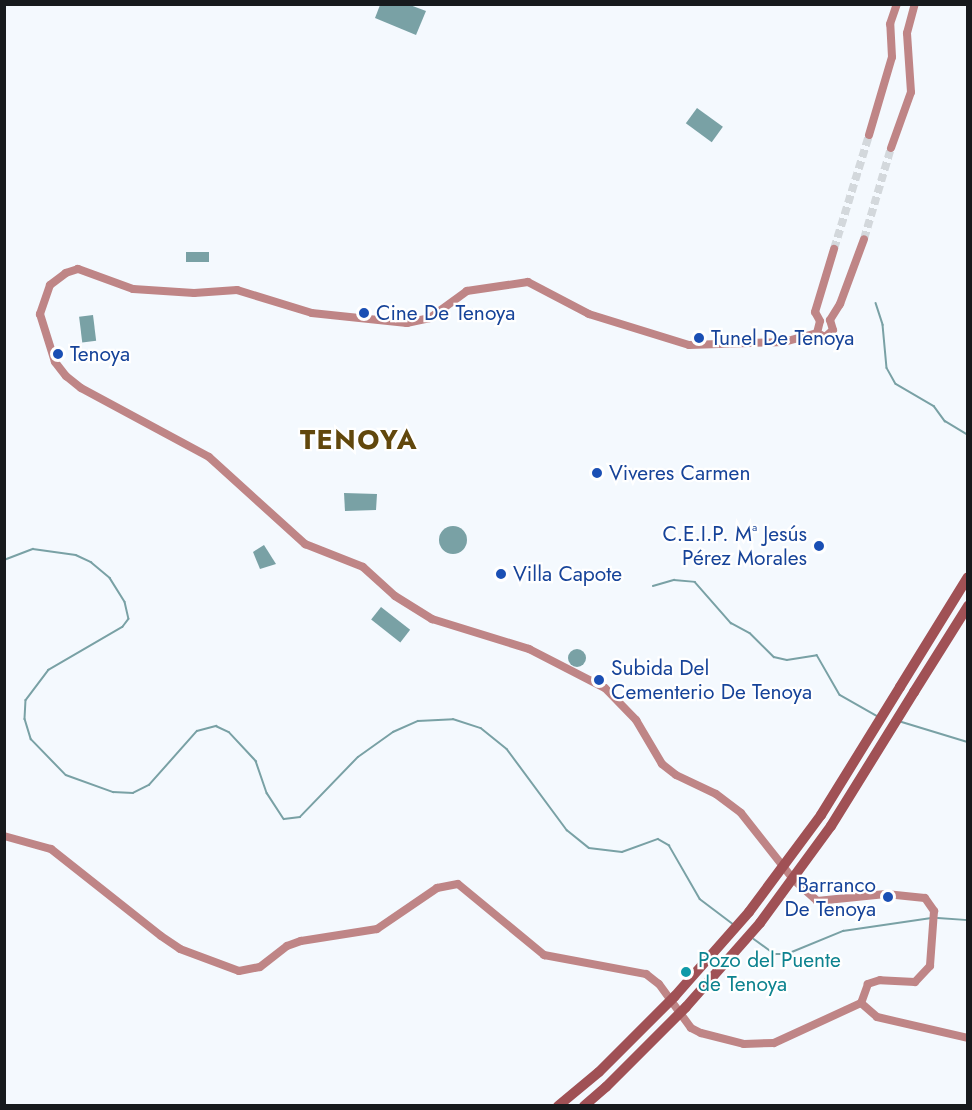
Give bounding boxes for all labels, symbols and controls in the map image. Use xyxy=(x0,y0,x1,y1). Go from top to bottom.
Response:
place label: Cine De Tenoya xyxy=(376,300,515,326)
marker: Cine De Tenoya xyxy=(357,306,371,320)
place label: Tunel De Tenoya xyxy=(711,325,854,351)
marker: Tunel De Tenoya xyxy=(692,331,706,345)
place label: Tenoya xyxy=(70,341,130,367)
marker: Tenoya xyxy=(51,347,65,361)
district label: TENOYA xyxy=(300,424,418,456)
place label: Viveres Carmen xyxy=(609,460,750,486)
marker: Viveres Carmen xyxy=(590,466,604,480)
place label: C.E.I.P. Mª Jesús Pérez Morales xyxy=(663,521,807,571)
marker: C.E.I.P. Mª Jesús Pérez Morales xyxy=(812,539,826,553)
place label: Villa Capote xyxy=(513,561,622,587)
marker: Villa Capote xyxy=(494,567,508,581)
place label: Subida Del Cementerio De Tenoya xyxy=(611,655,812,705)
marker: Subida Del Cementerio De Tenoya xyxy=(592,673,606,687)
place label: Barranco De Tenoya xyxy=(785,872,876,922)
marker: Barranco De Tenoya xyxy=(881,890,895,904)
place label: Pozo del Puente de Tenoya xyxy=(698,947,841,997)
marker: Pozo del Puente de Tenoya xyxy=(679,965,693,979)

